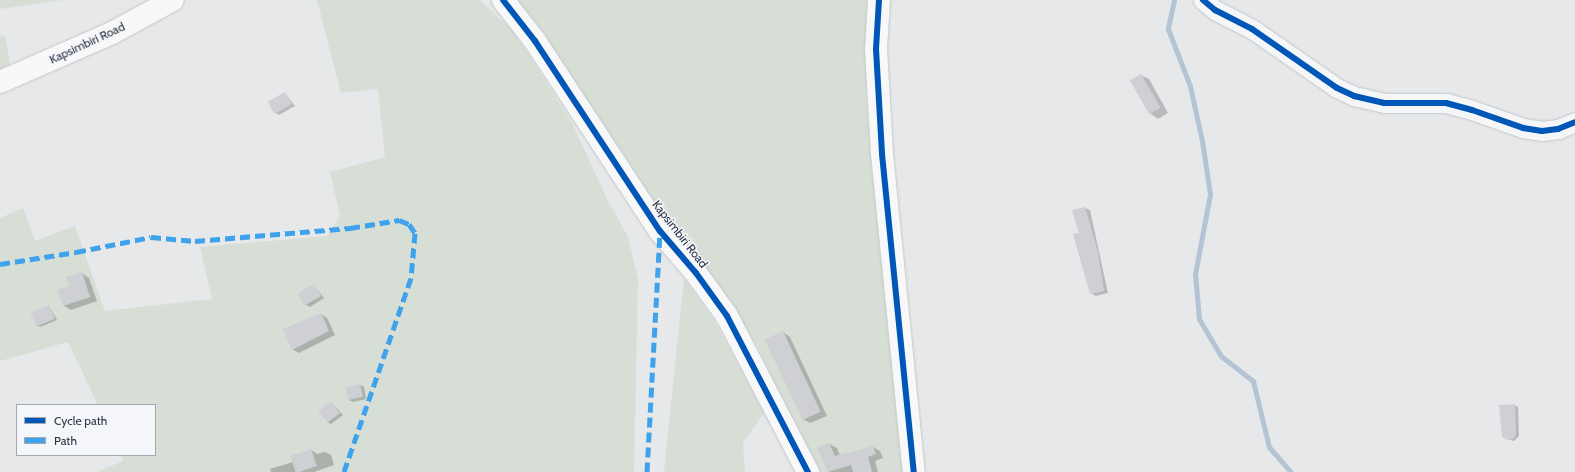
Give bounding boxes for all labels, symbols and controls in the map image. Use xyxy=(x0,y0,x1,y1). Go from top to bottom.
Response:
street label: Kapsimbiri Road xyxy=(47,19,127,67)
street label: Kapsimbiri Road xyxy=(649,197,711,271)
legend xyxy=(16,404,156,456)
text: Cycle path xyxy=(54,413,107,428)
text: Path xyxy=(54,433,77,448)

